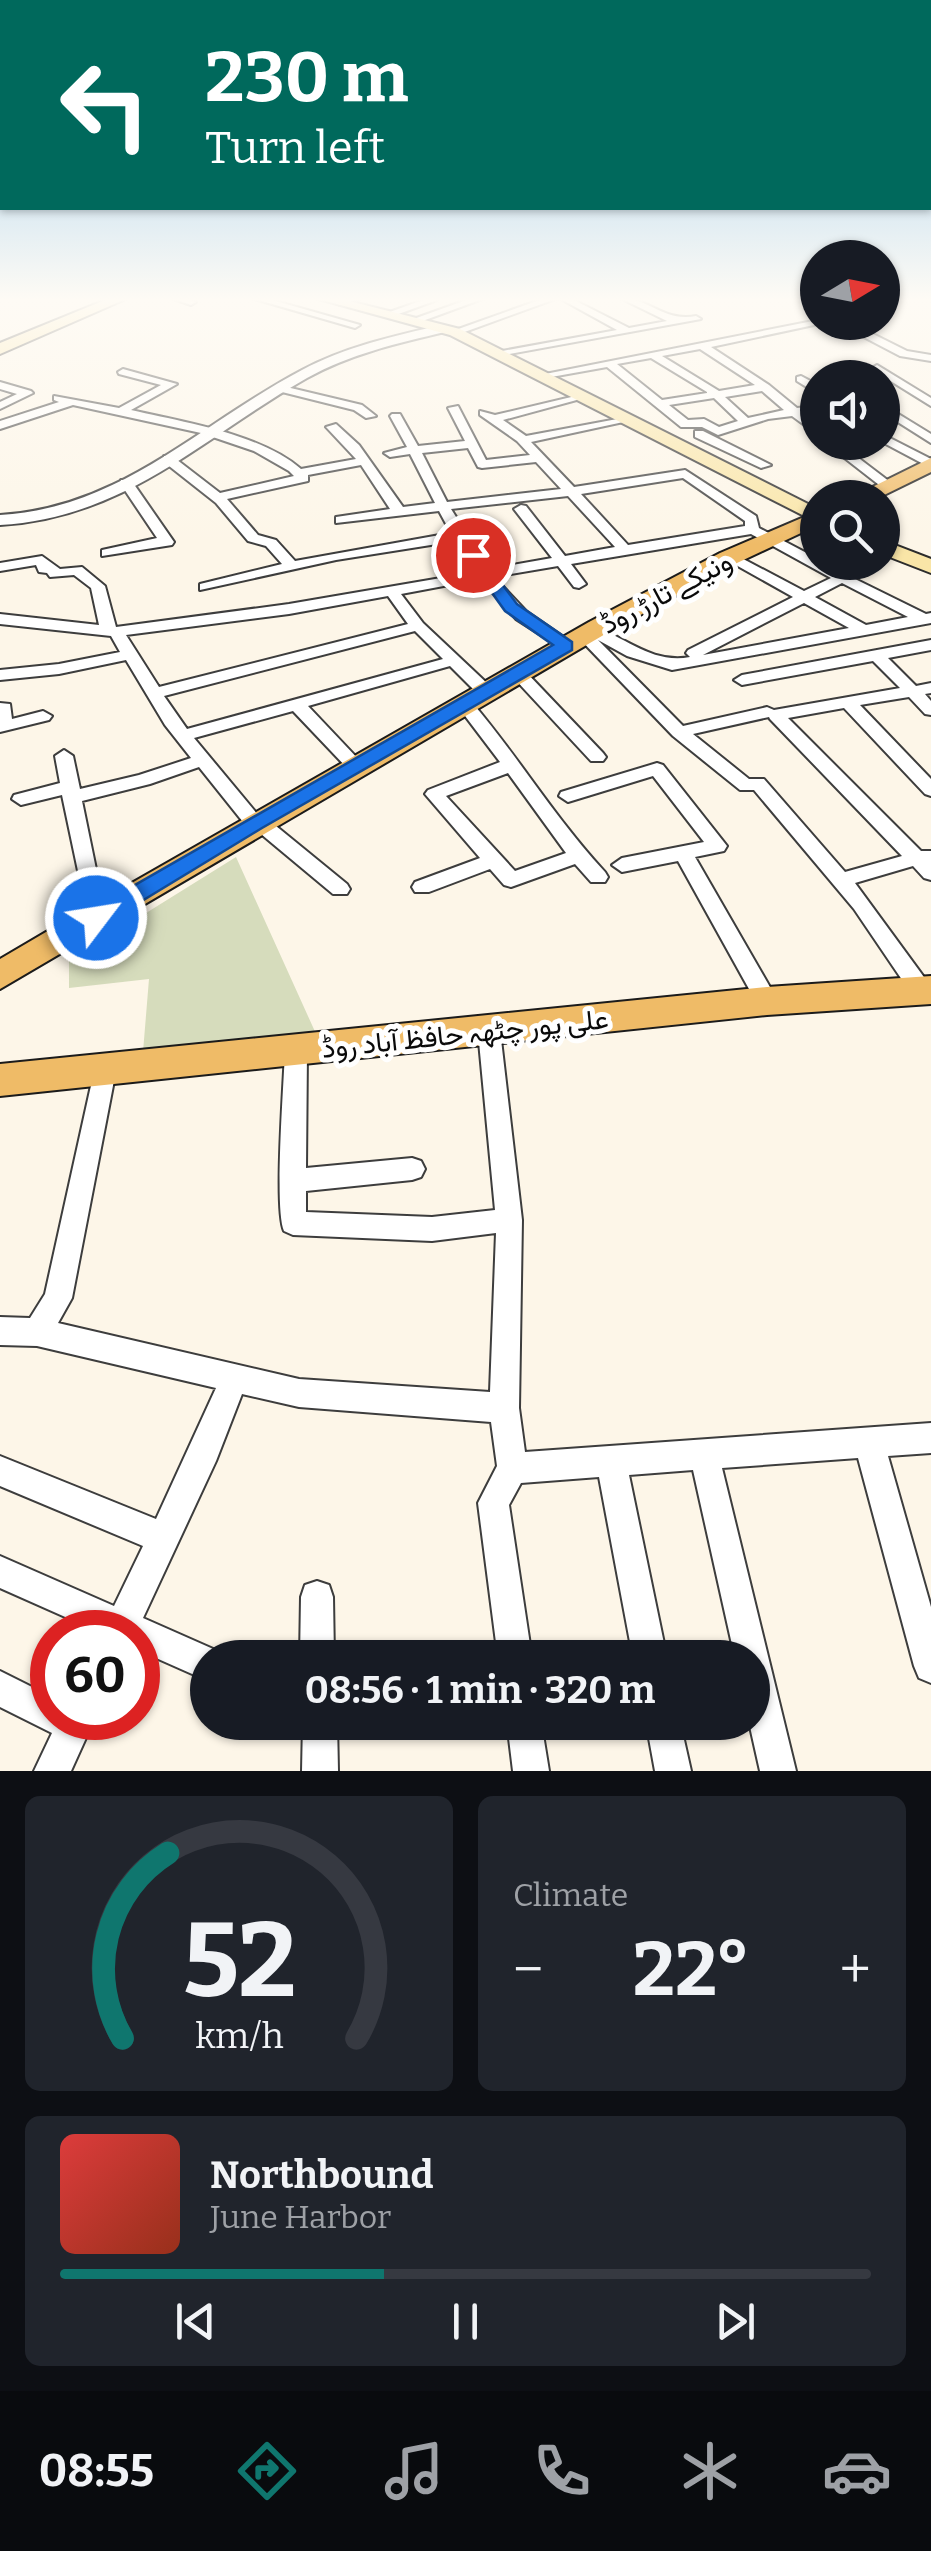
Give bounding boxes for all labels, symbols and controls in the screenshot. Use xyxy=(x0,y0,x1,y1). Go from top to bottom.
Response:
text: 230 m xyxy=(205,36,409,120)
icon: left xyxy=(40,40,170,170)
text: Turn left xyxy=(205,121,385,175)
north arrow xyxy=(800,240,900,340)
map controls xyxy=(800,240,900,580)
button: sound xyxy=(800,360,900,460)
button: search xyxy=(800,480,900,580)
pin xyxy=(431,513,516,598)
icon: arrive xyxy=(446,528,501,583)
street label: ونیکے تارڑ روڈ xyxy=(595,544,738,642)
position arrow xyxy=(44,866,148,970)
street label: علی پور چٹھہ حافظ آباد روڈ xyxy=(320,1002,610,1067)
speed limit sign: 60 xyxy=(30,1610,160,1740)
text: 08:56 · 1 min · 320 m xyxy=(305,1667,655,1713)
text: Climate xyxy=(513,1876,628,1914)
text: 52 xyxy=(182,1899,296,2024)
text: 22° xyxy=(633,1925,750,2015)
text: − xyxy=(513,1937,543,2003)
text: + xyxy=(840,1937,871,2003)
text: km/h xyxy=(195,2015,283,2057)
text: Northbound xyxy=(210,2152,433,2198)
text: June Harbor xyxy=(210,2198,391,2236)
icon: previous xyxy=(168,2294,223,2349)
icon: pause xyxy=(438,2294,493,2349)
icon: next xyxy=(708,2294,763,2349)
icon: directions xyxy=(232,2436,302,2506)
icon: music xyxy=(379,2436,449,2506)
icon: phone xyxy=(527,2436,597,2506)
icon: climate xyxy=(675,2436,745,2506)
icon: car xyxy=(822,2436,892,2506)
text: 08:55 xyxy=(39,2444,154,2498)

